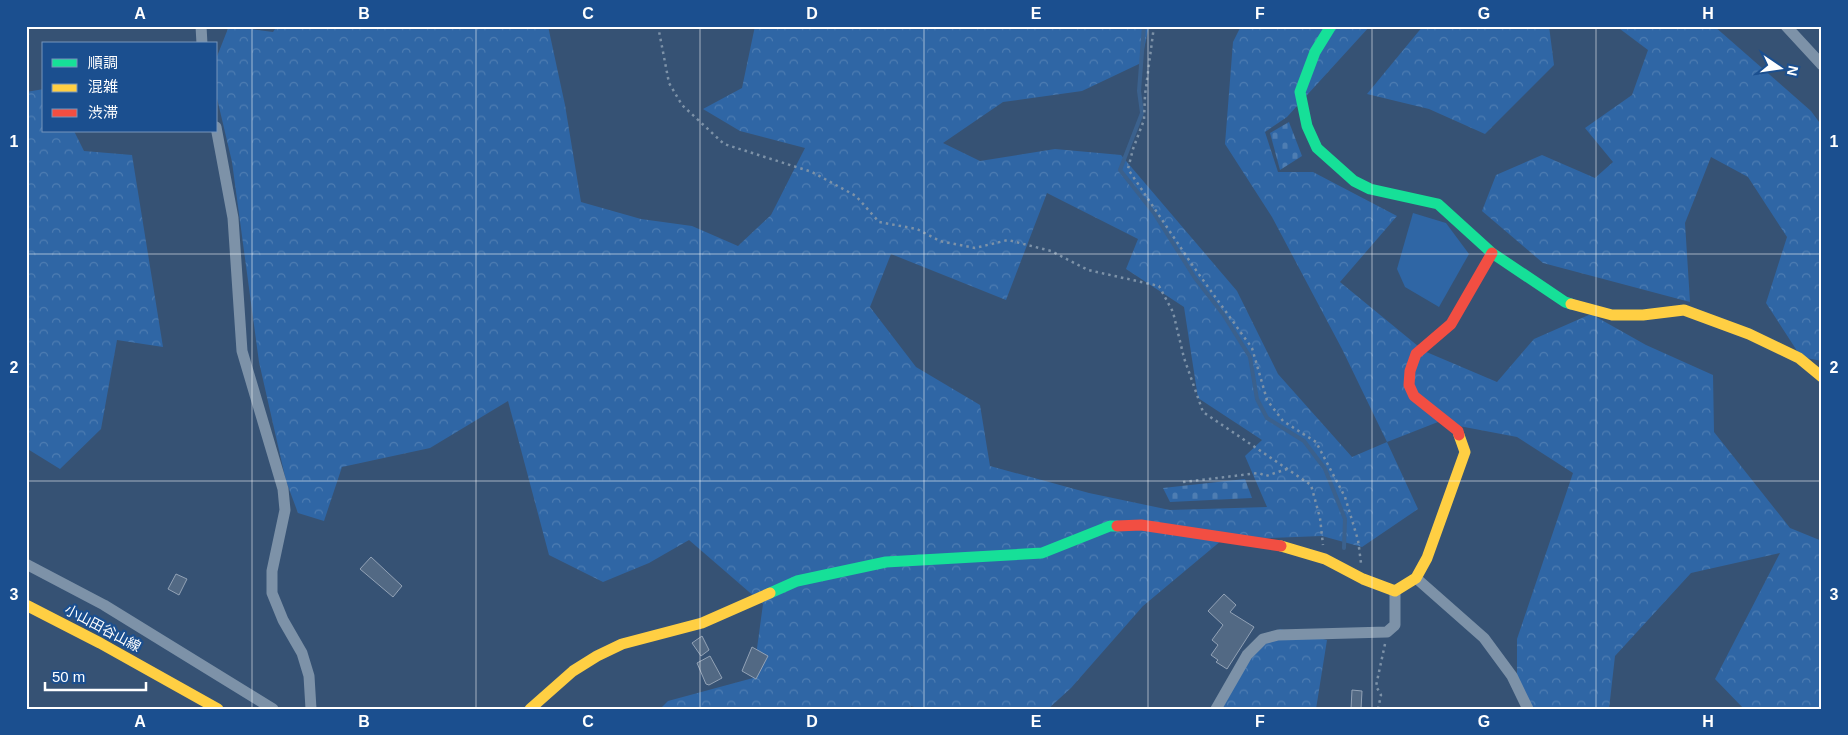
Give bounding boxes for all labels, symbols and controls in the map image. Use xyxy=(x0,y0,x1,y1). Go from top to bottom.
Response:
text: A xyxy=(134,5,146,22)
text: B xyxy=(358,5,370,22)
text: C xyxy=(582,5,594,22)
text: D xyxy=(806,5,818,22)
text: E xyxy=(1031,5,1042,22)
text: F xyxy=(1255,5,1265,22)
text: G xyxy=(1478,5,1490,22)
text: H xyxy=(1702,5,1714,22)
legend xyxy=(42,42,218,132)
north arrow xyxy=(1756,42,1806,92)
text: 順調 xyxy=(88,54,118,71)
text: N xyxy=(1784,64,1802,78)
text: 混雑 xyxy=(88,78,118,95)
text: 渋滞 xyxy=(88,104,118,121)
text: 1 xyxy=(10,133,19,150)
text: 1 xyxy=(1830,133,1839,150)
text: 2 xyxy=(10,359,19,376)
text: 2 xyxy=(1830,359,1839,376)
text: 3 xyxy=(10,586,19,603)
text: 3 xyxy=(1830,586,1839,603)
street label: 小山田谷山線 xyxy=(62,601,144,655)
scale bar xyxy=(45,660,146,692)
text: 50 m xyxy=(52,668,85,685)
text: A xyxy=(134,713,146,730)
text: B xyxy=(358,713,370,730)
text: C xyxy=(582,713,594,730)
text: D xyxy=(806,713,818,730)
text: E xyxy=(1031,713,1042,730)
text: F xyxy=(1255,713,1265,730)
text: G xyxy=(1478,713,1490,730)
text: H xyxy=(1702,713,1714,730)

